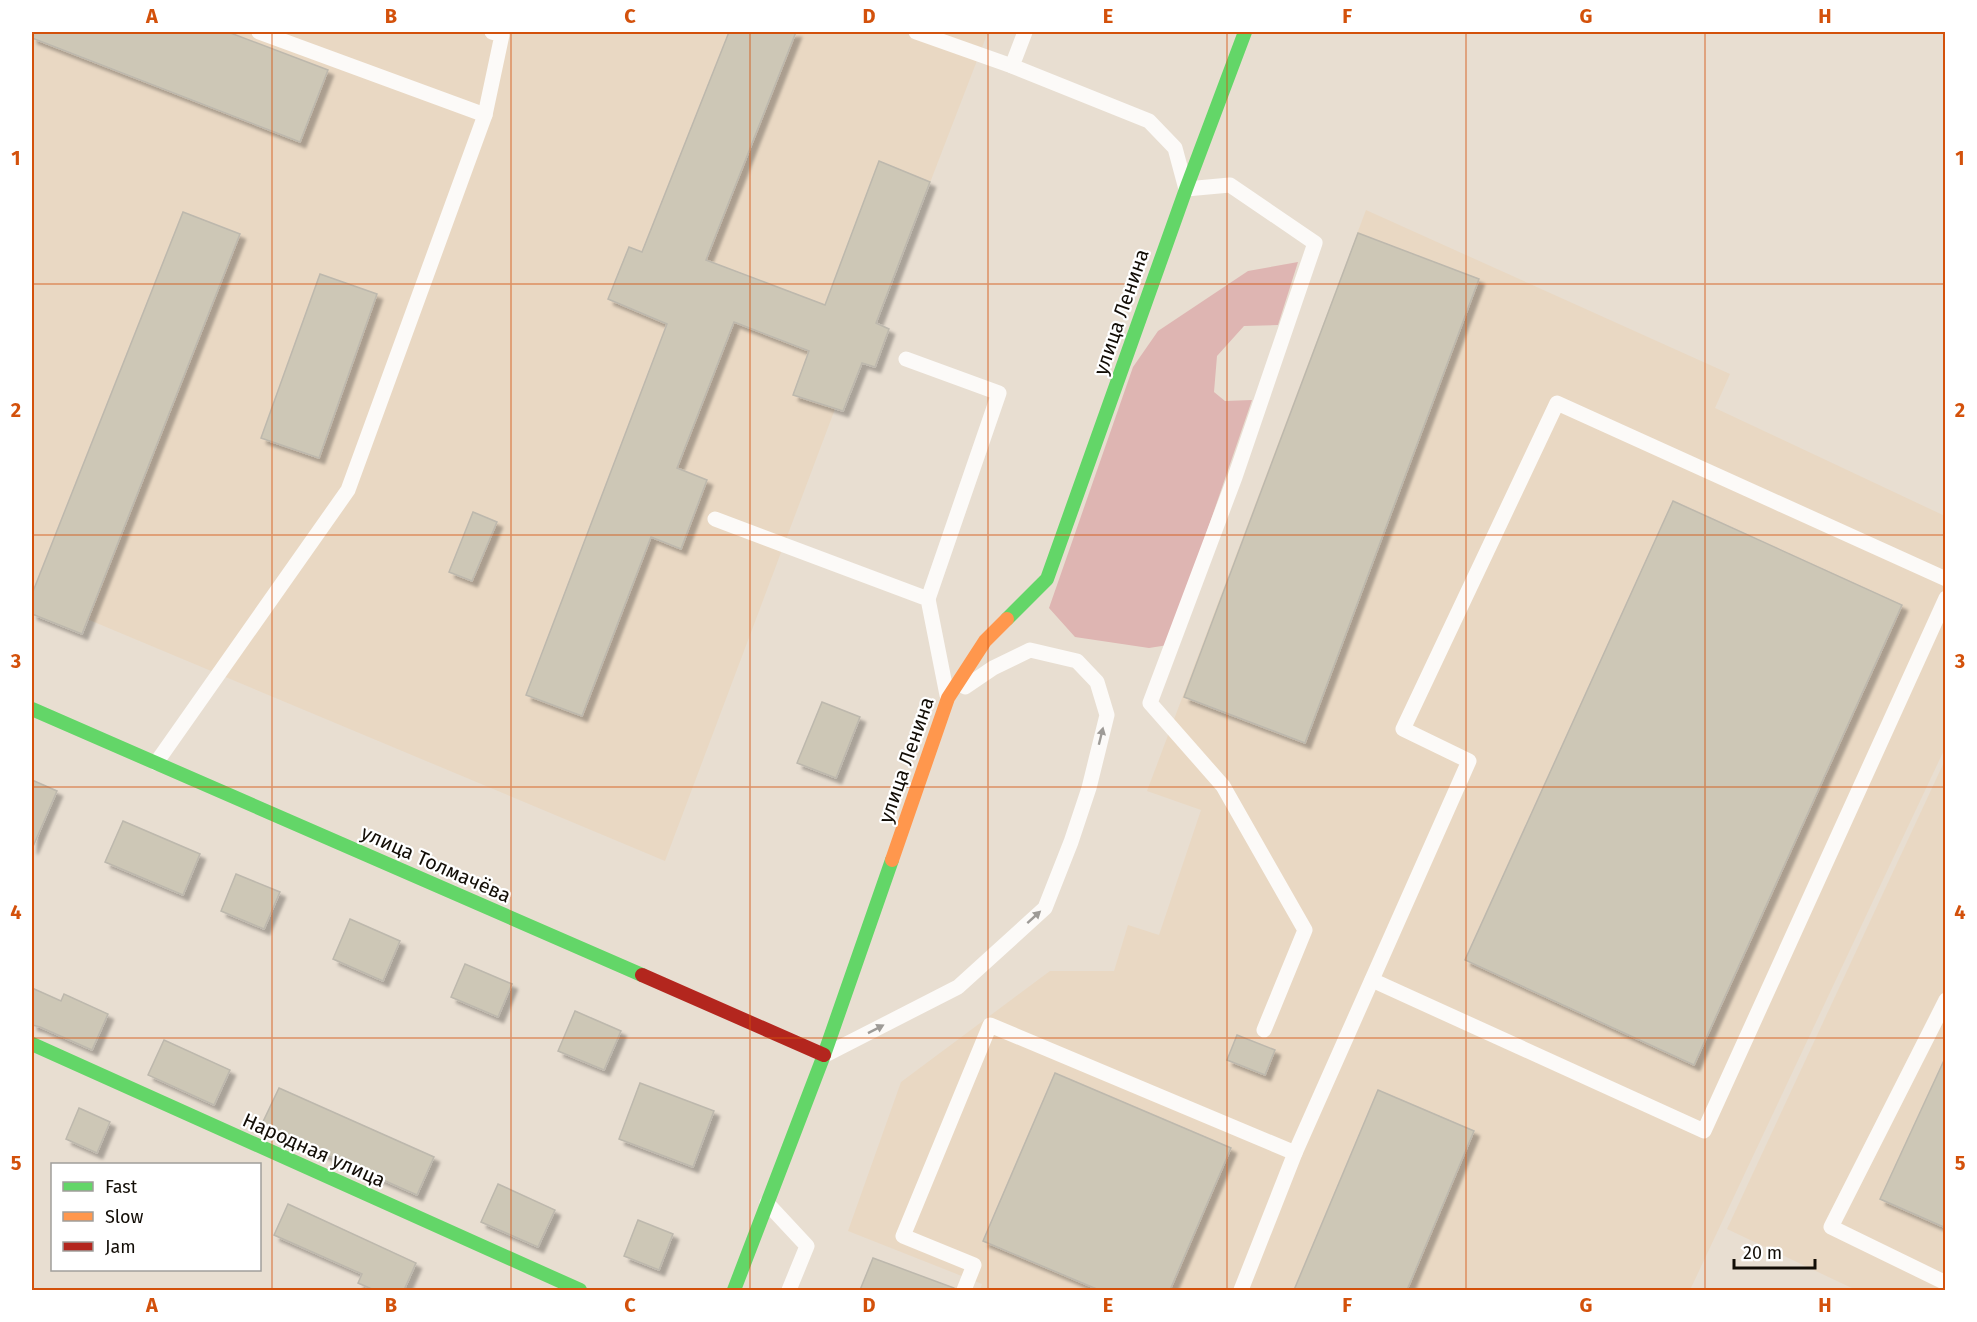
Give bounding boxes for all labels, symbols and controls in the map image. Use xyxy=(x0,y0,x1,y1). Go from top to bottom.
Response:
text: A xyxy=(145,4,159,28)
text: B xyxy=(385,4,397,28)
text: C xyxy=(624,4,636,28)
text: D xyxy=(862,4,876,28)
text: E xyxy=(1103,4,1113,28)
text: F xyxy=(1342,4,1352,28)
text: G xyxy=(1580,4,1592,28)
text: H xyxy=(1818,4,1832,28)
text: 1 xyxy=(11,146,21,170)
text: 1 xyxy=(1955,146,1965,170)
street label: улица Ленина xyxy=(1088,246,1154,378)
text: 2 xyxy=(11,398,21,422)
text: 2 xyxy=(1955,398,1965,422)
text: 3 xyxy=(10,649,21,673)
text: 3 xyxy=(1954,649,1965,673)
street label: улица Ленина xyxy=(873,694,939,826)
one-way arrow xyxy=(1097,727,1107,746)
street label: улица Толмачёва xyxy=(357,820,515,908)
text: 4 xyxy=(10,900,22,924)
text: 4 xyxy=(1954,900,1966,924)
one-way arrow xyxy=(1026,911,1041,924)
one-way arrow xyxy=(868,1024,885,1033)
street label: Народная улица xyxy=(239,1108,389,1192)
text: 5 xyxy=(11,1151,22,1175)
text: 5 xyxy=(1955,1151,1966,1175)
legend xyxy=(51,1163,261,1271)
text: Fast xyxy=(105,1176,138,1198)
text: Slow xyxy=(105,1206,144,1228)
scale bar xyxy=(1734,1232,1815,1270)
text: Jam xyxy=(105,1236,136,1258)
text: 20 m xyxy=(1743,1242,1782,1264)
text: A xyxy=(145,1293,159,1317)
text: B xyxy=(385,1293,397,1317)
text: C xyxy=(624,1293,636,1317)
text: D xyxy=(862,1293,876,1317)
text: E xyxy=(1103,1293,1113,1317)
text: F xyxy=(1342,1293,1352,1317)
text: G xyxy=(1580,1293,1592,1317)
text: H xyxy=(1818,1293,1832,1317)

